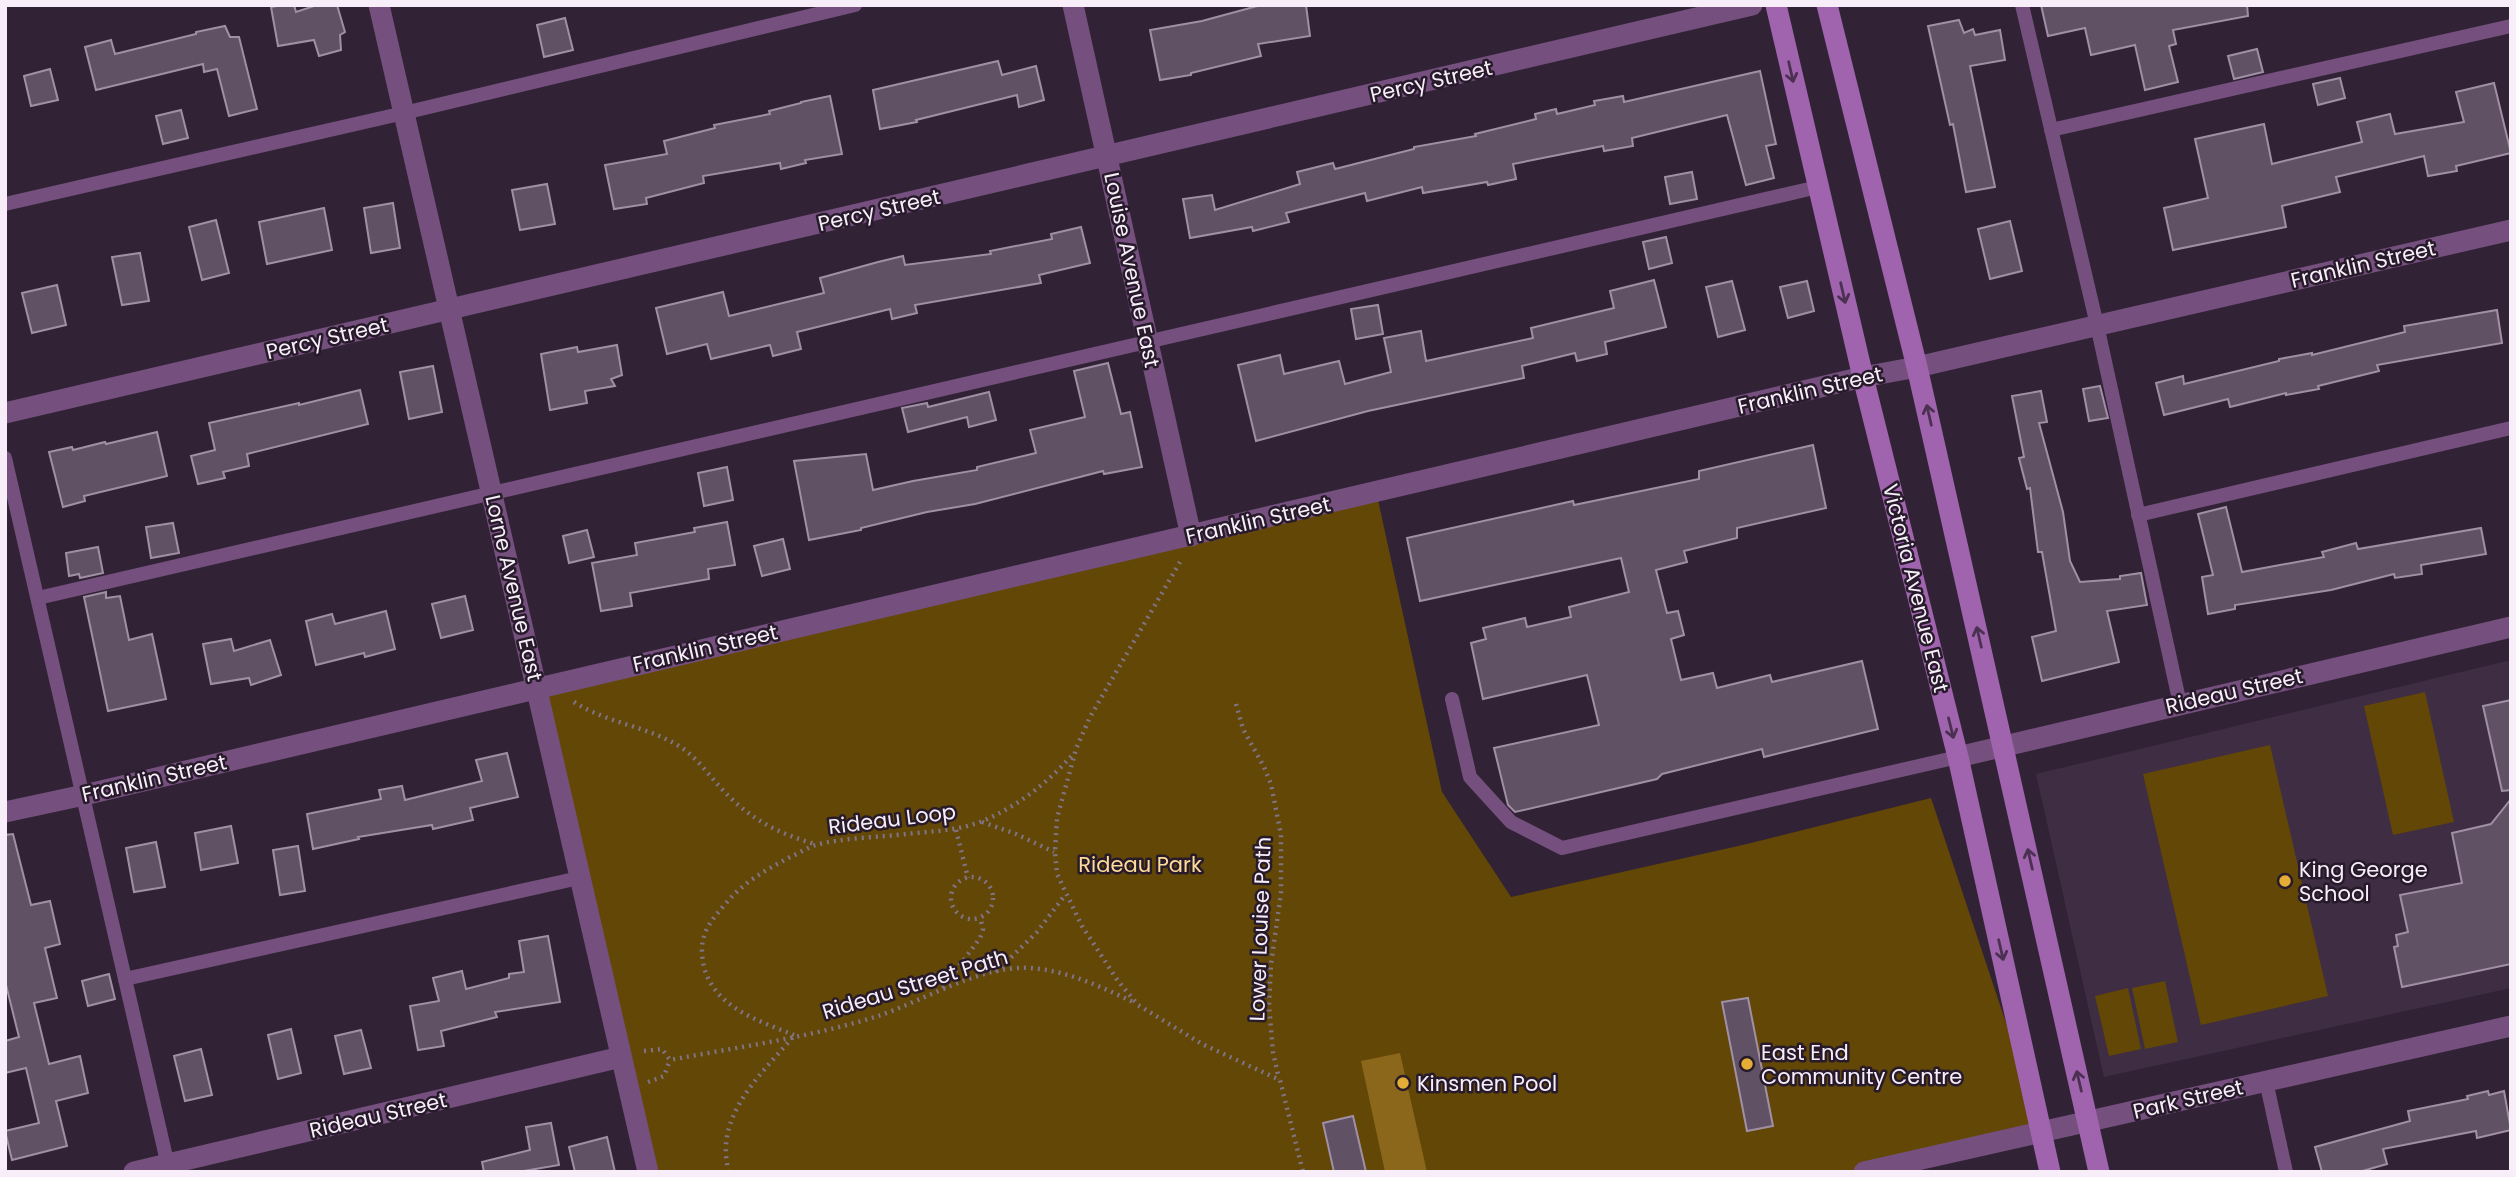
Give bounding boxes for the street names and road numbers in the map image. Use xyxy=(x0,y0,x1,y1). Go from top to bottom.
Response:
street label: Percy Street xyxy=(1367,53,1495,109)
street label: Louise Avenue East xyxy=(1097,170,1167,370)
street label: Percy Street xyxy=(815,182,943,238)
street label: Franklin Street xyxy=(2288,233,2438,295)
street label: Percy Street xyxy=(263,310,391,366)
street label: Franklin Street xyxy=(1735,359,1885,421)
street label: Victoria Avenue East xyxy=(1876,481,1956,695)
street label: Franklin Street xyxy=(1183,489,1333,551)
street label: Lorne Avenue East xyxy=(478,492,550,684)
street label: Franklin Street xyxy=(630,617,780,679)
street label: Rideau Street xyxy=(2163,661,2305,721)
street label: Franklin Street xyxy=(79,747,229,809)
street label: Rideau Loop xyxy=(826,797,958,841)
street label: Lower Louise Path xyxy=(1242,836,1278,1022)
street label: Rideau Street Path xyxy=(819,942,1011,1026)
street label: Park Street xyxy=(2130,1072,2246,1126)
street label: Rideau Street xyxy=(307,1085,449,1145)

